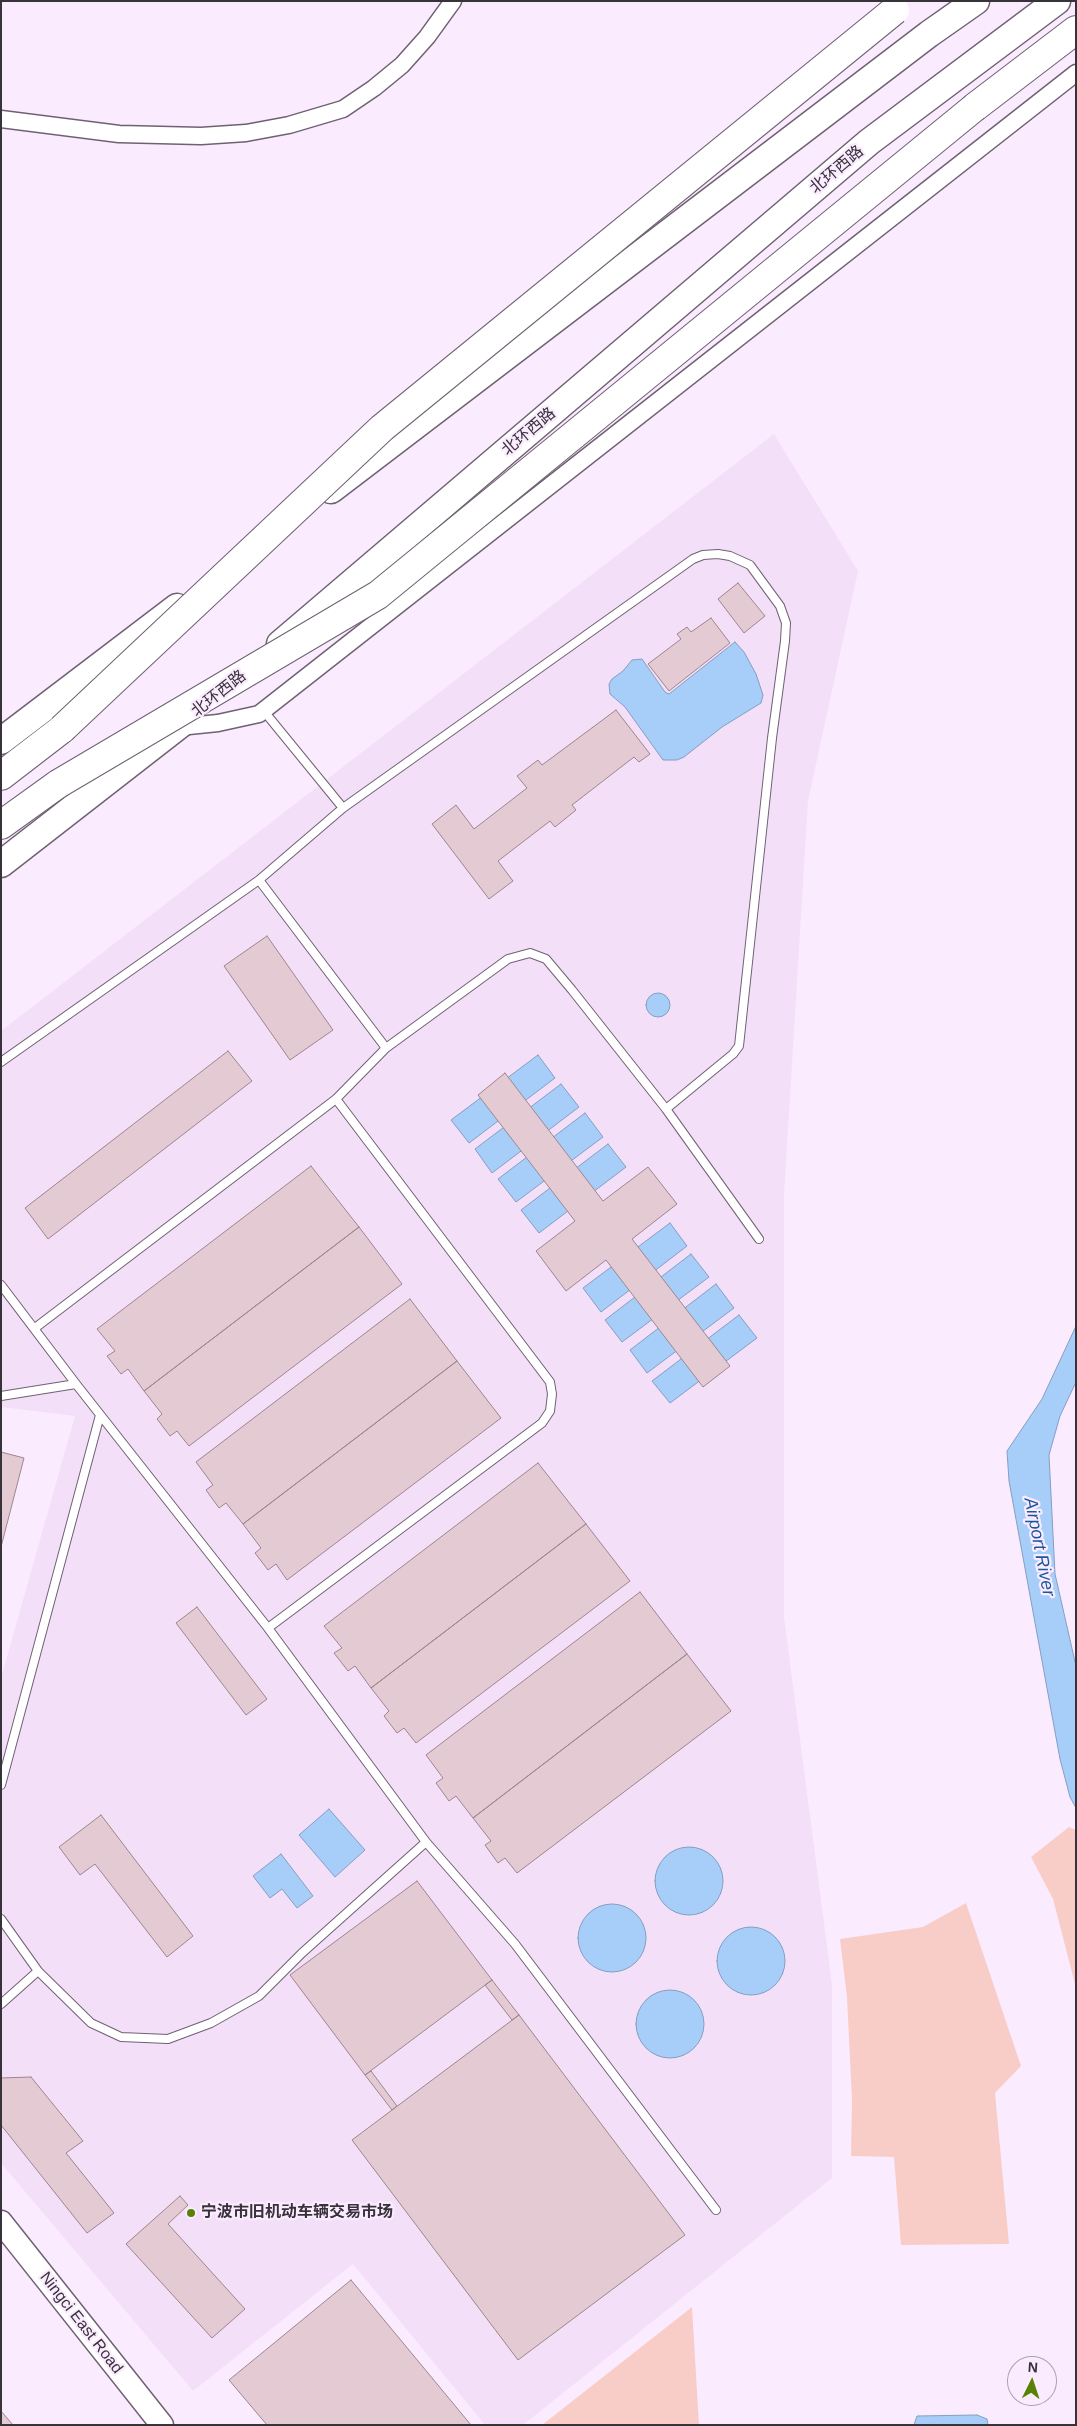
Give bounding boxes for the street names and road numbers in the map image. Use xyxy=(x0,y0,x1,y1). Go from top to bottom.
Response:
street label: 北环西路 xyxy=(806,142,868,198)
street label: 北环西路 xyxy=(498,404,560,460)
street label: 北环西路 xyxy=(188,667,250,721)
street label: Ningci East Road xyxy=(35,2268,127,2378)

